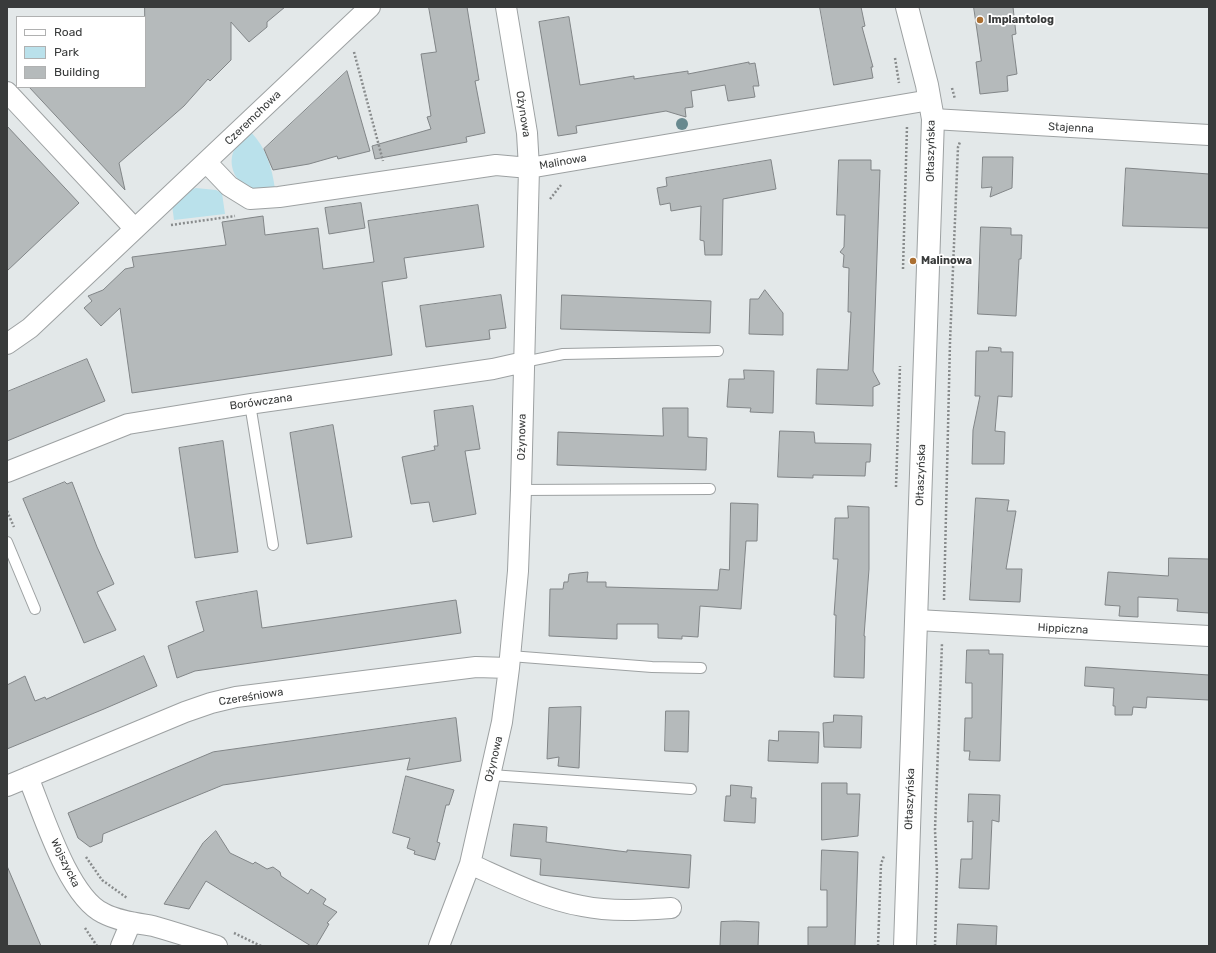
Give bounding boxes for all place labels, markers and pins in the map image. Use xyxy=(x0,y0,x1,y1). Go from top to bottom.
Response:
place label: Implantolog xyxy=(988,13,1054,27)
marker: Implantolog xyxy=(975,15,985,25)
place label: Malinowa xyxy=(921,254,972,268)
marker: Malinowa xyxy=(908,256,918,266)

